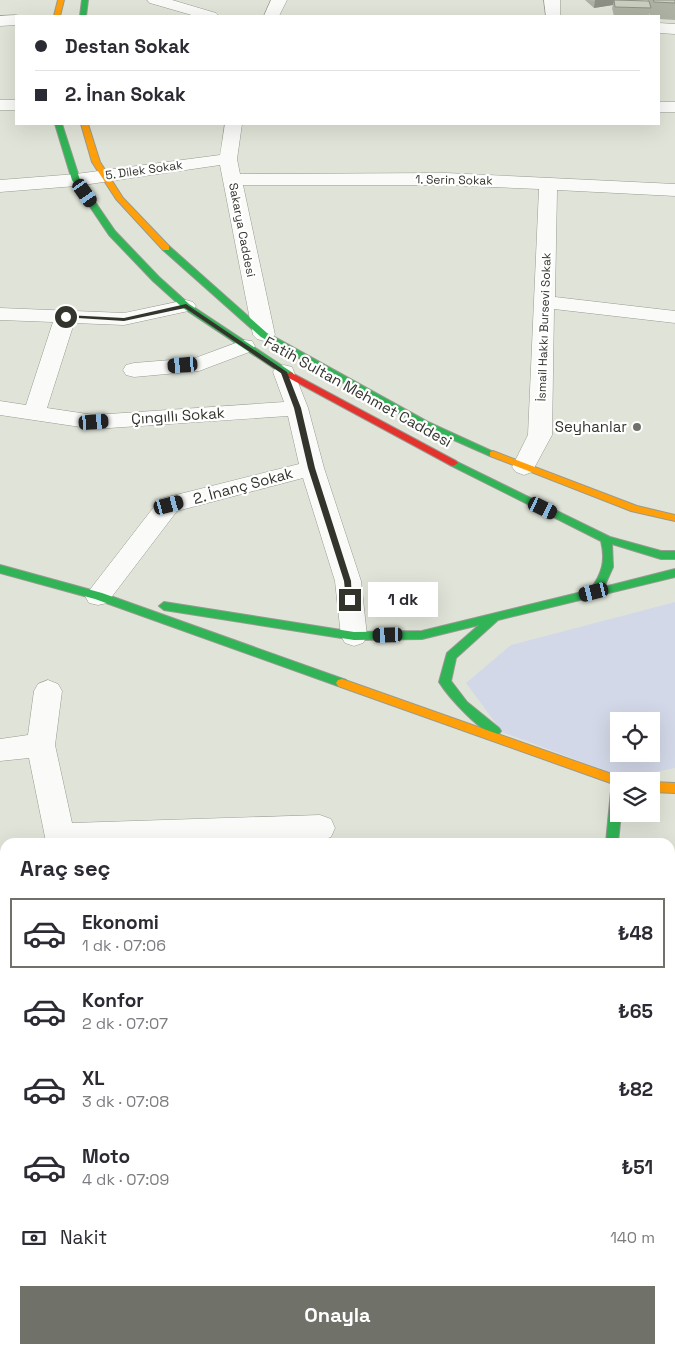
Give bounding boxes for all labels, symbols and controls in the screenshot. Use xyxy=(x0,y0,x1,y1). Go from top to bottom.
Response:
text: Destan Sokak xyxy=(65,34,190,59)
text: 2. İnan Sokak xyxy=(65,82,186,107)
street label: 5. Dilek Sokak xyxy=(104,157,184,183)
street label: 1. Serin Sokak xyxy=(415,171,493,189)
car xyxy=(70,176,99,210)
street label: Sakarya Caddesi xyxy=(225,182,259,279)
street label: İsmail Hakkı Bursevi Sokak xyxy=(533,252,555,402)
route start xyxy=(55,306,77,328)
street label: Fatih Sultan Mehmet Caddesi xyxy=(261,332,455,451)
car xyxy=(167,356,198,374)
street label: Çıngıllı Sokak xyxy=(131,403,225,428)
car xyxy=(78,413,109,431)
place label: Seyhanlar xyxy=(555,417,627,436)
marker: Seyhanlar xyxy=(631,421,643,433)
street label: 2. İnanç Sokak xyxy=(191,463,295,508)
car xyxy=(152,494,185,516)
car xyxy=(526,495,559,521)
car xyxy=(577,581,610,603)
callout: 1 dk xyxy=(368,582,438,618)
route end xyxy=(339,589,361,611)
text: 1 dk xyxy=(388,589,418,610)
car xyxy=(372,627,403,643)
map controls xyxy=(610,712,660,822)
button: locate xyxy=(610,712,660,762)
button: layers xyxy=(610,772,660,822)
text: Araç seç xyxy=(20,854,111,882)
text: Ekonomi xyxy=(82,910,159,935)
icon: car xyxy=(22,911,67,956)
text: ₺48 xyxy=(618,921,653,946)
text: 1 dk · 07:06 xyxy=(82,935,166,956)
text: Konfor xyxy=(82,988,144,1013)
icon: car xyxy=(22,989,67,1034)
text: ₺65 xyxy=(618,999,653,1024)
text: 2 dk · 07:07 xyxy=(82,1013,168,1034)
text: XL xyxy=(82,1066,105,1091)
icon: car xyxy=(22,1067,67,1112)
text: ₺82 xyxy=(619,1077,653,1102)
text: 3 dk · 07:08 xyxy=(82,1091,169,1112)
text: Moto xyxy=(82,1144,130,1169)
icon: car xyxy=(22,1145,67,1190)
text: ₺51 xyxy=(622,1155,653,1180)
text: 4 dk · 07:09 xyxy=(82,1169,169,1190)
icon: cash xyxy=(20,1224,48,1252)
text: Nakit xyxy=(60,1225,107,1250)
text: 140 m xyxy=(610,1227,655,1248)
button: Onayla xyxy=(20,1286,655,1344)

